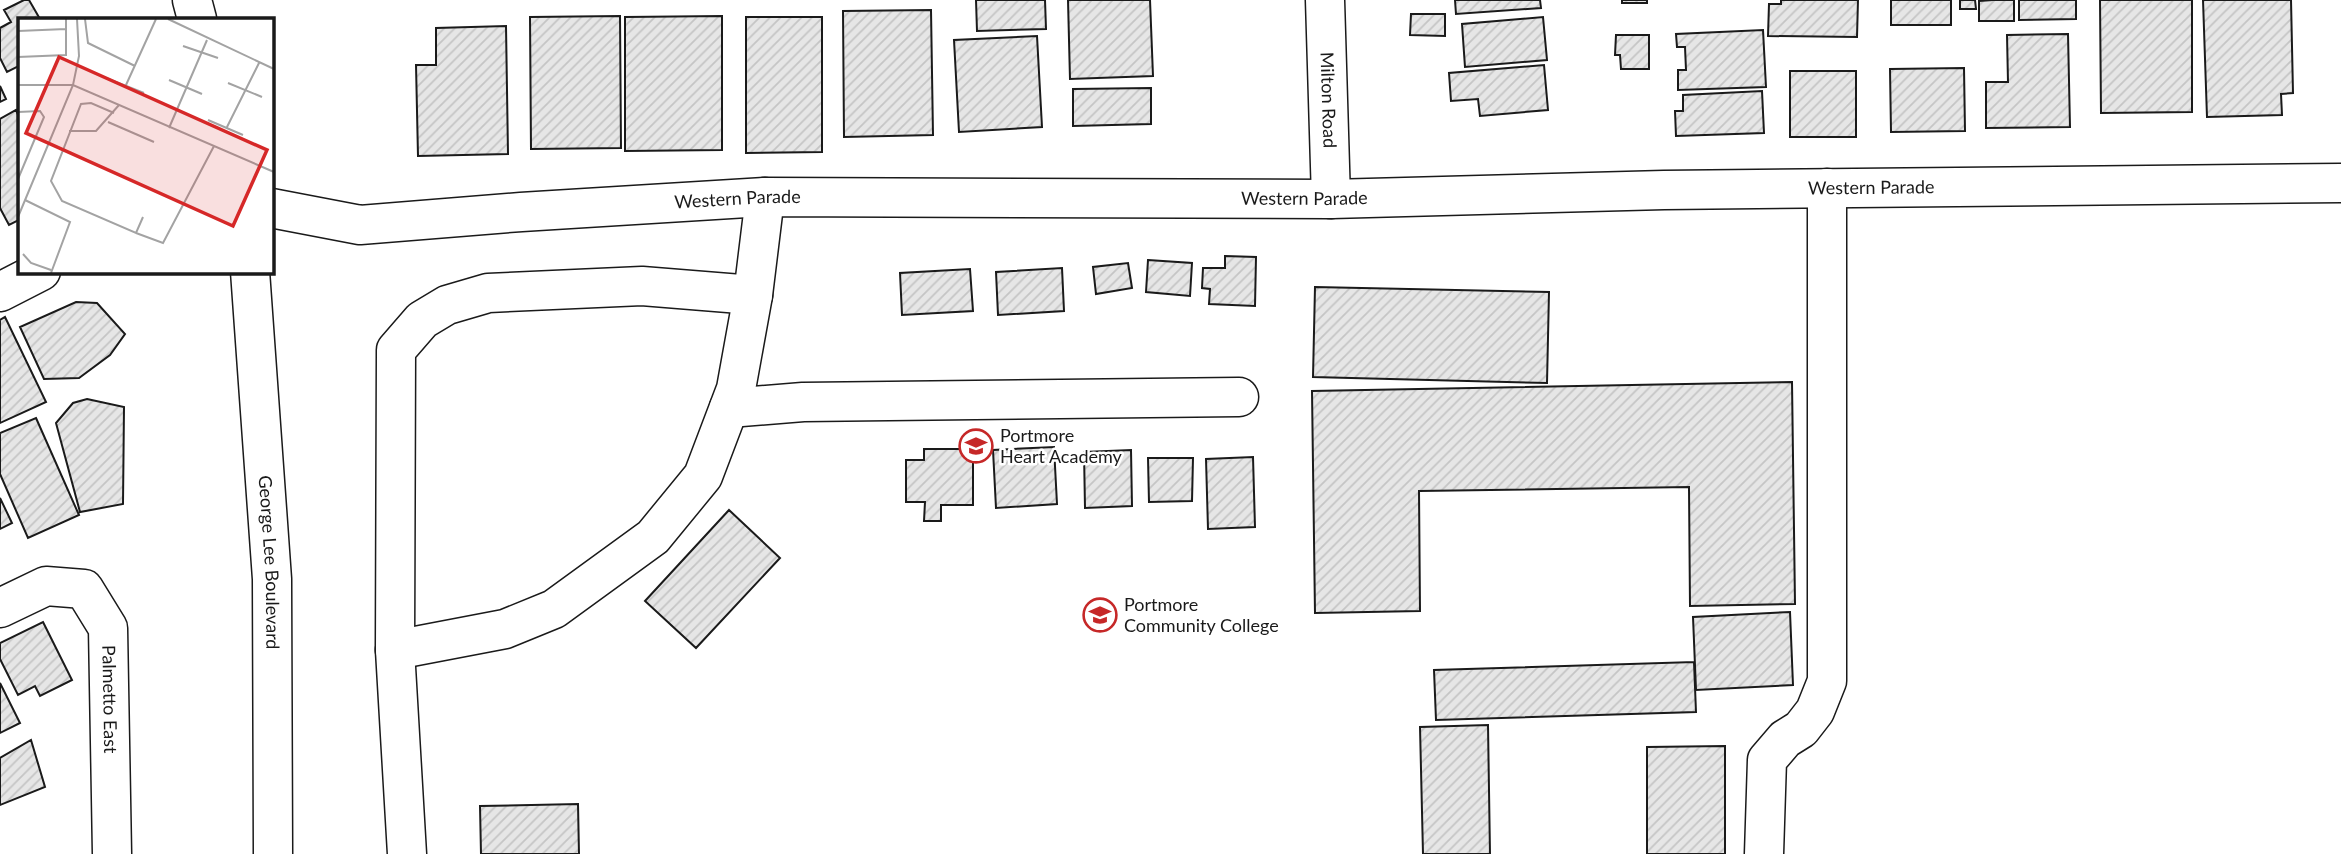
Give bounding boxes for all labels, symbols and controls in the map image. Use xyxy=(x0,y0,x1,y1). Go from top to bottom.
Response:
inset map xyxy=(18,18,273,273)
street label: Milton Road xyxy=(1317,51,1341,148)
street label: Western Parade xyxy=(1808,175,1935,199)
street label: Western Parade xyxy=(674,185,801,213)
street label: Western Parade xyxy=(1241,186,1368,209)
place label: Portmore Heart Academy xyxy=(1000,424,1123,467)
school or university icon: Portmore Heart Academy xyxy=(957,427,995,465)
street label: George Lee Boulevard xyxy=(255,474,284,649)
place label: Portmore Community College xyxy=(1124,593,1279,636)
school or university icon: Portmore Community College xyxy=(1081,596,1119,634)
street label: Palmetto East xyxy=(98,645,122,754)

